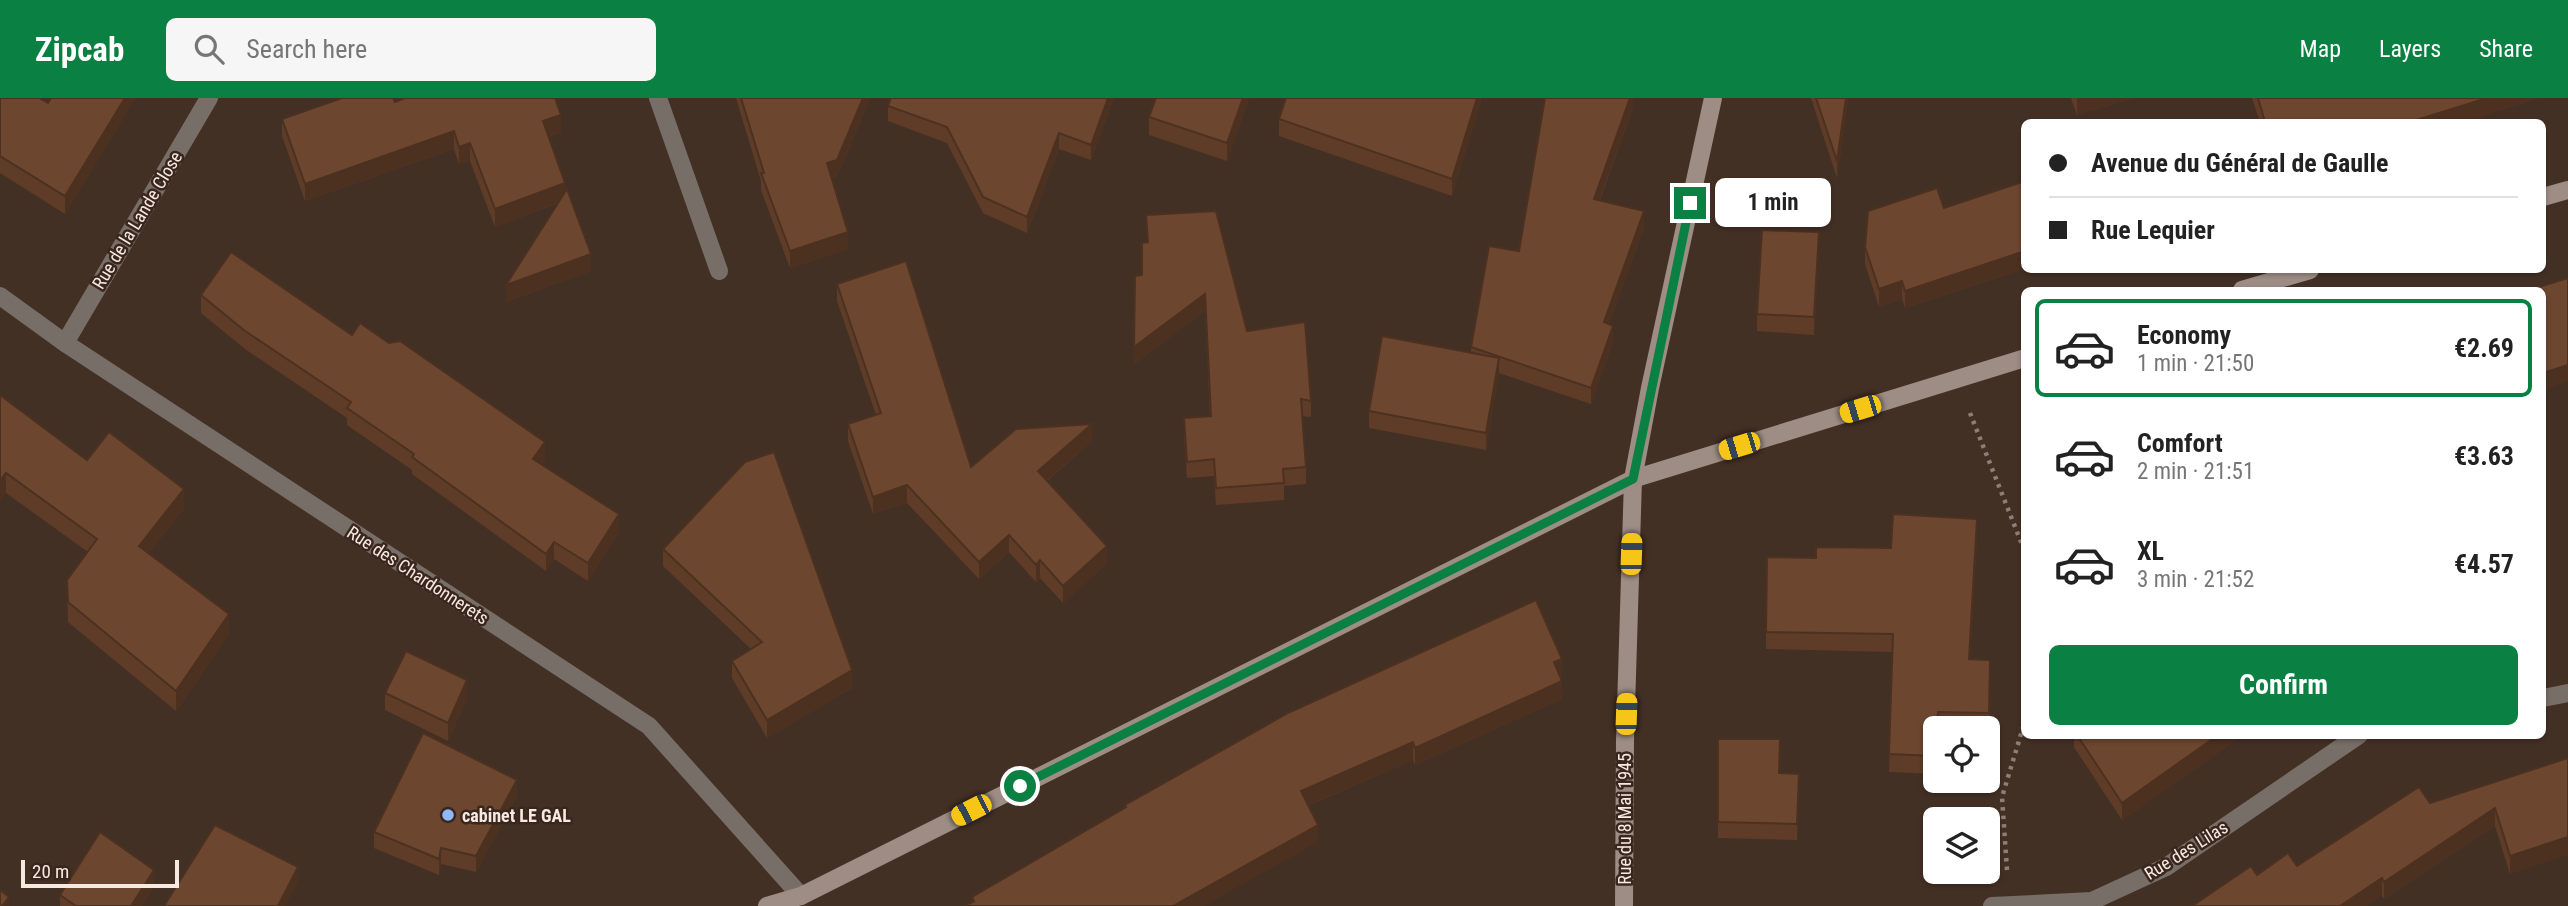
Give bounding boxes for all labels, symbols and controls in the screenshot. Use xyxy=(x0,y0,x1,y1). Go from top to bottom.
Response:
search box xyxy=(166,18,656,81)
text: Zipcab xyxy=(35,30,124,69)
icon: search xyxy=(190,30,228,68)
text: Search here xyxy=(246,34,367,64)
text: Map xyxy=(2300,35,2341,63)
text: Layers xyxy=(2379,35,2441,63)
text: Share xyxy=(2479,35,2533,63)
street label: Rue de la Lande Close xyxy=(88,147,186,293)
text: Avenue du Général de Gaulle xyxy=(2091,148,2389,178)
callout: 1 min xyxy=(1714,178,1830,228)
route end xyxy=(1674,187,1706,219)
text: 1 min xyxy=(1747,189,1799,216)
text: Rue Lequier xyxy=(2091,215,2215,245)
icon: car xyxy=(2053,317,2116,380)
text: Economy xyxy=(2137,320,2231,350)
text: €2.69 xyxy=(2454,333,2514,363)
text: 1 min · 21:50 xyxy=(2137,350,2254,377)
car xyxy=(1837,393,1884,425)
icon: car xyxy=(2053,425,2116,488)
text: Comfort xyxy=(2137,428,2223,458)
car xyxy=(1716,430,1763,462)
text: €3.63 xyxy=(2454,441,2514,471)
text: 2 min · 21:51 xyxy=(2137,458,2254,485)
street label: Rue des Chardonnerets xyxy=(343,521,493,629)
car xyxy=(1620,533,1643,575)
icon: car xyxy=(2053,533,2116,596)
text: XL xyxy=(2137,536,2164,566)
text: €4.57 xyxy=(2454,549,2514,579)
text: 3 min · 21:52 xyxy=(2137,566,2254,593)
button: Confirm xyxy=(2049,645,2518,725)
car xyxy=(1615,693,1638,735)
map controls xyxy=(1923,716,2000,884)
button: locate xyxy=(1923,716,2000,793)
street label: Rue du 8 Mai 1945 xyxy=(1614,753,1635,885)
route start xyxy=(1004,770,1036,802)
car xyxy=(948,791,995,829)
place label: cabinet LE GAL xyxy=(462,805,571,826)
marker: cabinet LE GAL xyxy=(440,807,456,823)
button: layers xyxy=(1923,807,2000,884)
street label: Rue des Lilas xyxy=(2140,816,2232,884)
scale bar xyxy=(21,857,178,889)
text: 20 m xyxy=(32,860,69,883)

